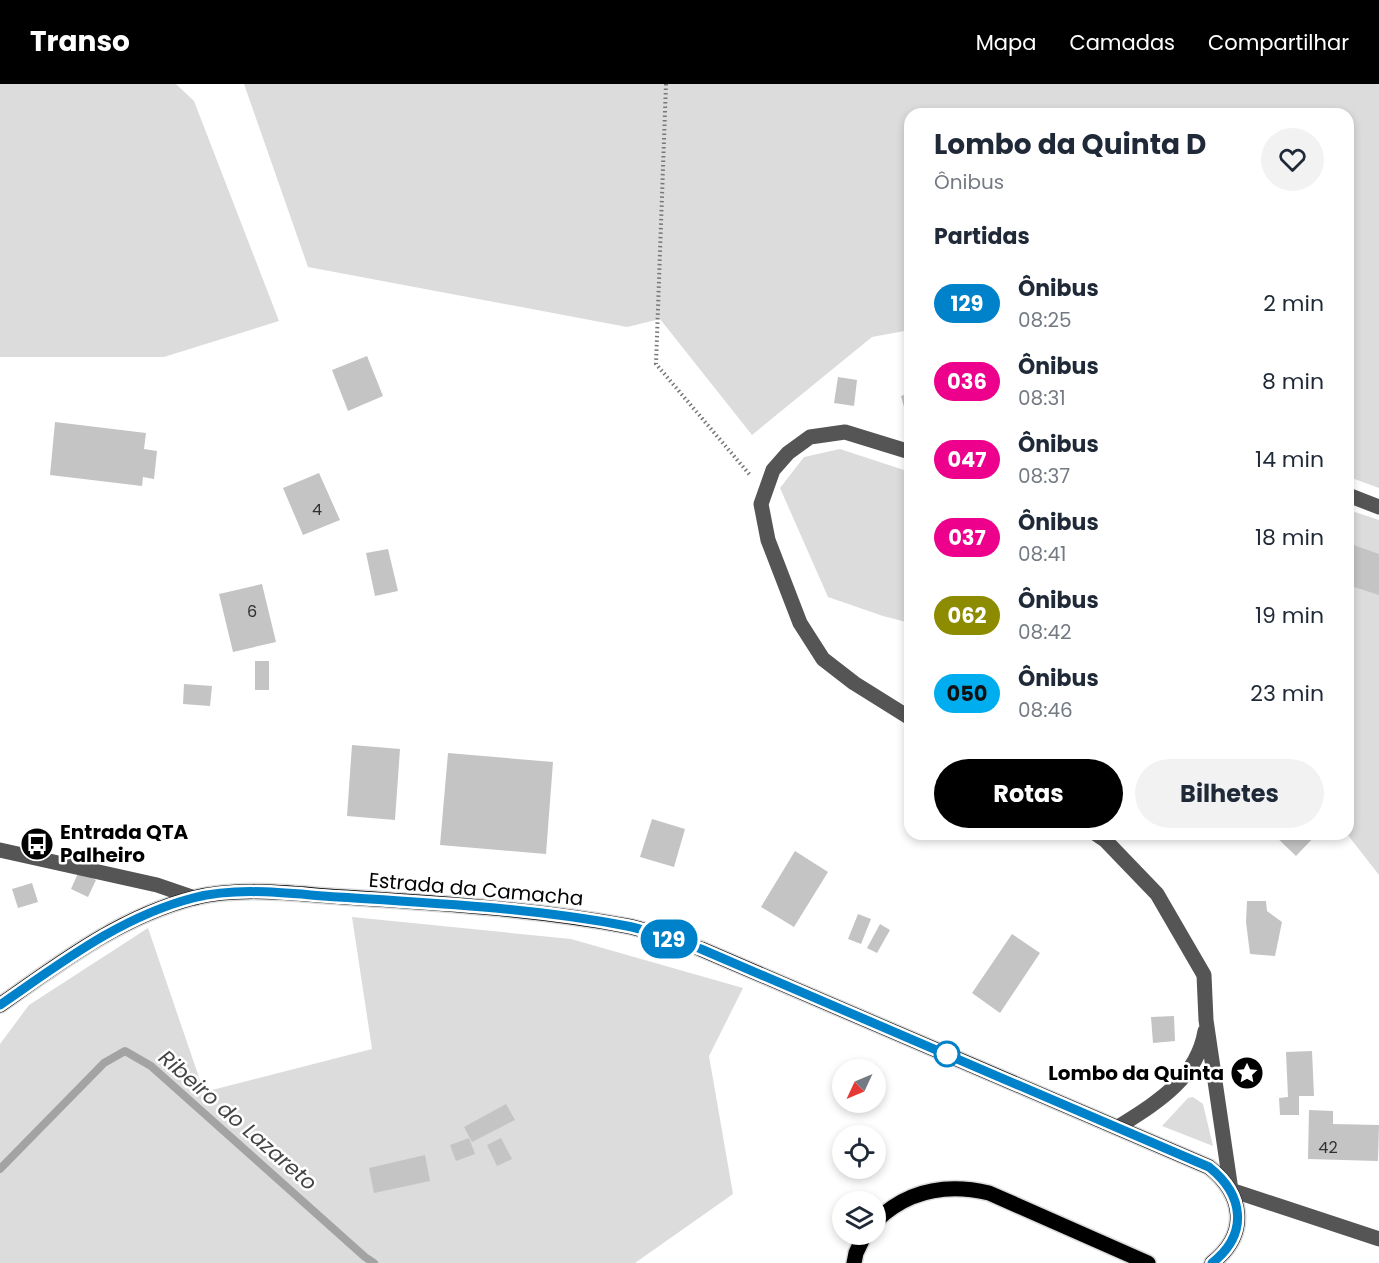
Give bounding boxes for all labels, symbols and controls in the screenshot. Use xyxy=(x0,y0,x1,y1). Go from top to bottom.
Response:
text: Transo xyxy=(30,22,130,61)
text: Mapa xyxy=(976,28,1036,57)
text: Camadas xyxy=(1069,28,1175,57)
text: Compartilhar xyxy=(1208,28,1349,57)
text: Lombo da Quinta D xyxy=(934,125,1206,164)
button: heart xyxy=(1261,128,1324,191)
text: Ônibus xyxy=(934,168,1004,196)
text: Partidas xyxy=(934,221,1030,252)
text: Ônibus xyxy=(1018,273,1099,304)
text: 2 min xyxy=(1263,288,1324,319)
text: 129 xyxy=(951,289,983,318)
text: 08:25 xyxy=(1018,306,1072,334)
text: Ônibus xyxy=(1018,351,1099,382)
text: 8 min xyxy=(1262,366,1324,397)
text: 036 xyxy=(947,367,987,396)
text: 08:31 xyxy=(1018,384,1066,412)
text: Ônibus xyxy=(1018,429,1099,460)
text: 14 min xyxy=(1255,444,1324,475)
text: 047 xyxy=(947,445,987,474)
text: 08:37 xyxy=(1018,462,1070,490)
house number: 4 xyxy=(312,498,322,521)
text: Ônibus xyxy=(1018,507,1099,538)
text: 18 min xyxy=(1255,522,1324,553)
text: 037 xyxy=(948,523,986,552)
text: 08:41 xyxy=(1018,540,1066,568)
text: Ônibus xyxy=(1018,585,1099,616)
house number: 6 xyxy=(247,600,257,623)
text: 19 min xyxy=(1255,600,1324,631)
text: 062 xyxy=(947,601,987,630)
text: 08:42 xyxy=(1018,618,1072,646)
text: Ônibus xyxy=(1018,663,1099,694)
text: 23 min xyxy=(1250,678,1324,709)
text: 050 xyxy=(946,679,988,708)
text: 08:46 xyxy=(1018,696,1073,724)
button: Rotas xyxy=(934,759,1123,828)
button: Bilhetes xyxy=(1135,759,1324,828)
place label: Entrada QTA Palheiro xyxy=(60,818,189,869)
bus stop icon: Entrada QTA Palheiro xyxy=(19,826,55,862)
street label: Estrada da Camacha xyxy=(368,866,584,912)
line badge: 129 xyxy=(634,920,704,958)
text: 129 xyxy=(653,925,685,954)
unlabelled marker xyxy=(934,1041,960,1067)
water label: Ribeiro do Lazareto xyxy=(153,1043,323,1197)
place icon: Lombo da Quinta xyxy=(1229,1055,1265,1091)
north arrow xyxy=(832,1059,886,1113)
map controls xyxy=(832,1059,886,1245)
place label: Lombo da Quinta xyxy=(1048,1059,1224,1087)
button: locate xyxy=(832,1125,886,1179)
house number: 42 xyxy=(1318,1136,1338,1159)
button: layers xyxy=(832,1191,886,1245)

